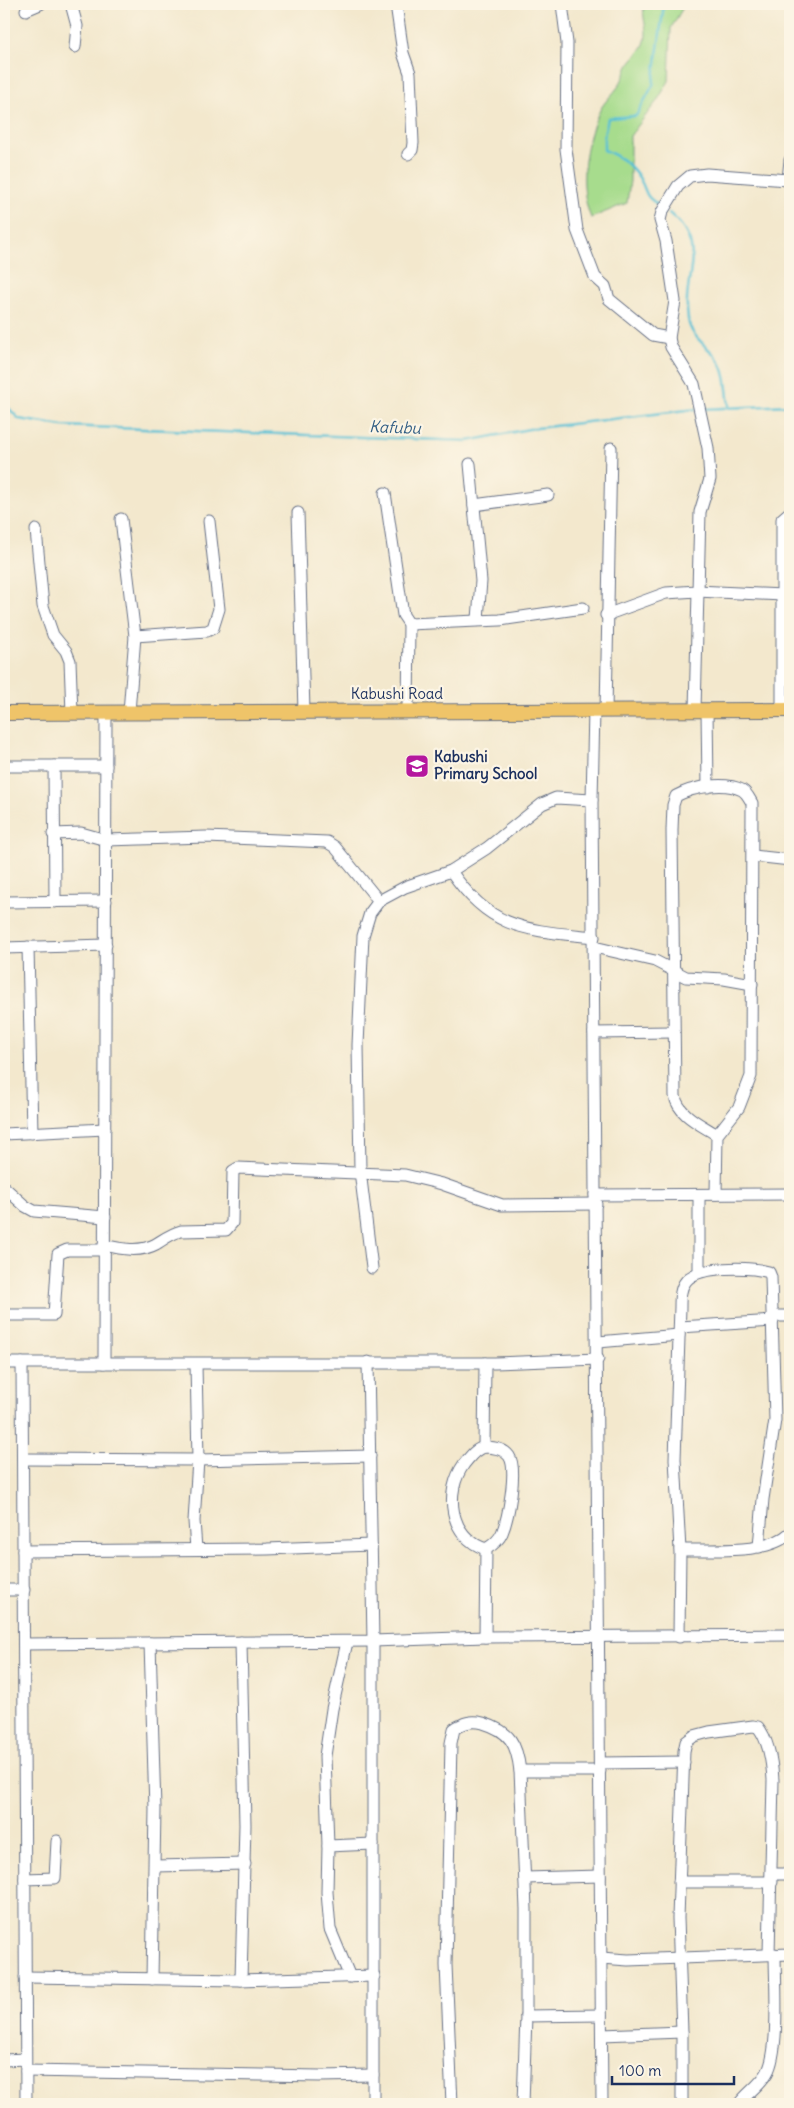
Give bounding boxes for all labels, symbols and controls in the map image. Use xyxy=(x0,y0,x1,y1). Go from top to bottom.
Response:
water label: Kafubu xyxy=(369,416,423,438)
street label: Kabushi Road xyxy=(351,684,443,703)
place label: Kabushi Primary School xyxy=(434,747,537,784)
school or university icon: Kabushi Primary School xyxy=(404,753,430,779)
scale bar xyxy=(612,2053,734,2085)
text: 100 m xyxy=(619,2061,661,2080)

